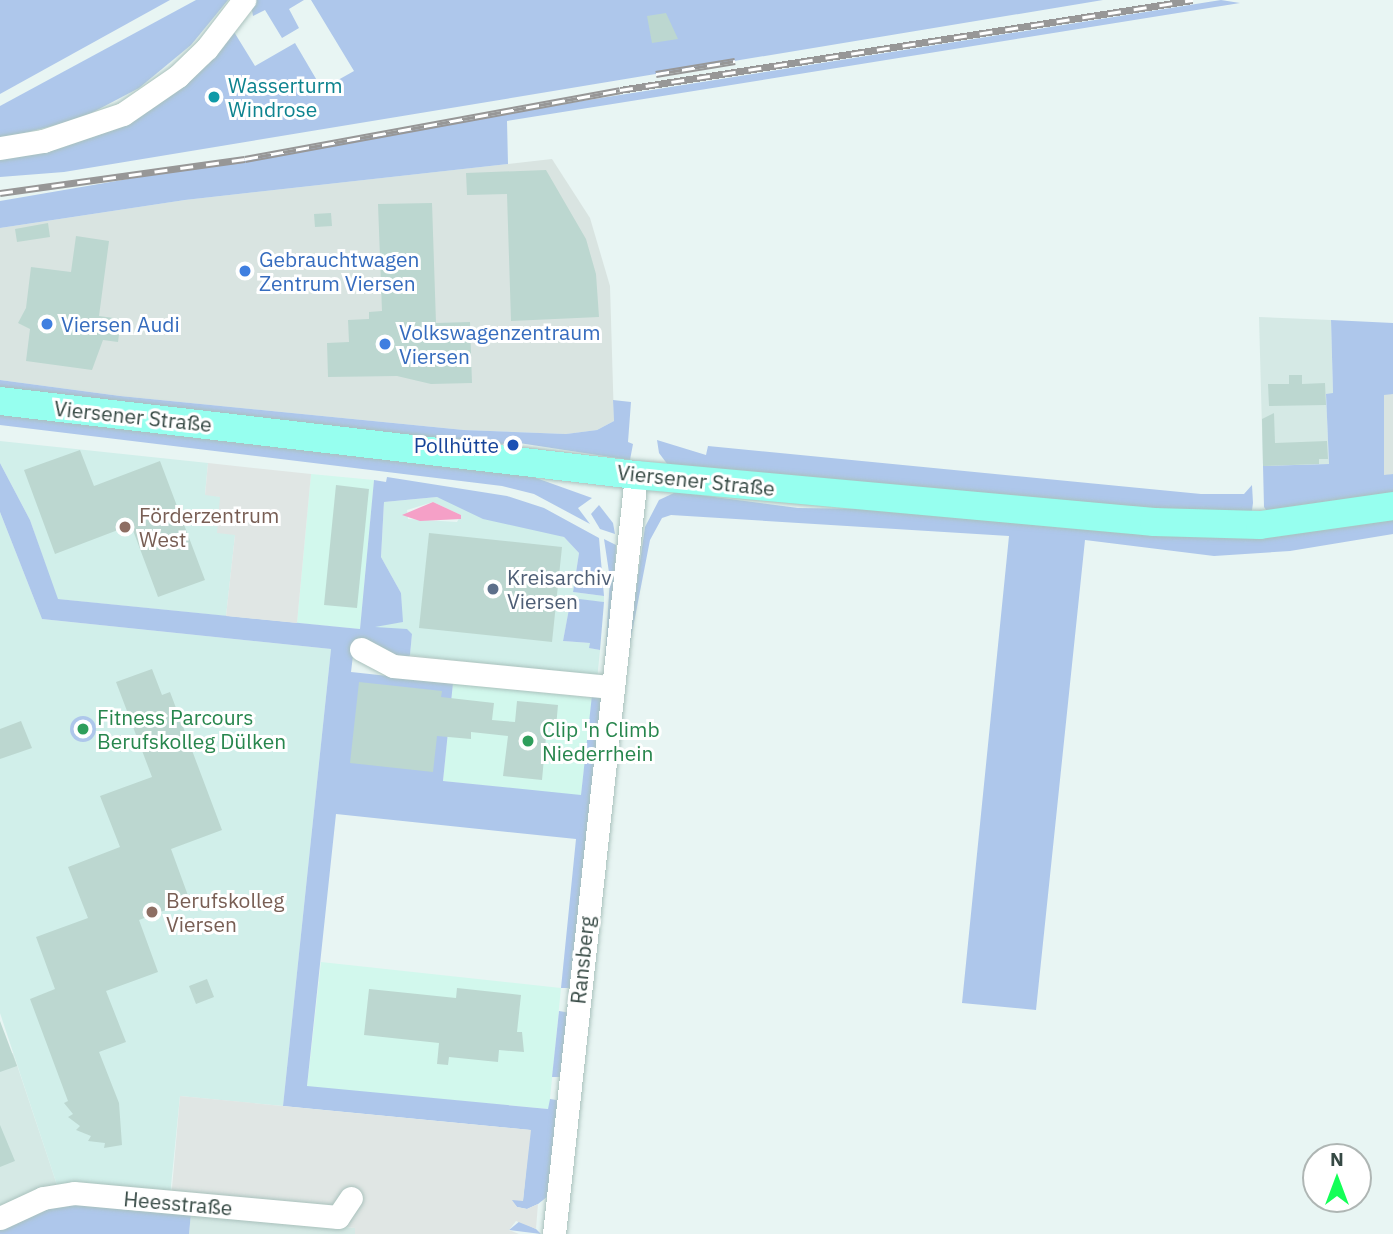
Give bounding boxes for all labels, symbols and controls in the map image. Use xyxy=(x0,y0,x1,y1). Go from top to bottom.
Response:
place label: Wasserturm Windrose xyxy=(228,72,343,122)
marker: Wasserturm Windrose xyxy=(206,89,222,105)
place label: Gebrauchtwagen Zentrum Viersen xyxy=(259,246,420,296)
marker: Gebrauchtwagen Zentrum Viersen xyxy=(237,263,253,279)
place label: Viersen Audi xyxy=(61,311,180,337)
marker: Viersen Audi xyxy=(39,316,55,332)
place label: Volkswagenzentraum Viersen xyxy=(399,319,601,369)
marker: Volkswagenzentraum Viersen xyxy=(377,336,393,352)
street label: Viersener Straße xyxy=(53,395,213,437)
place label: Pollhütte xyxy=(414,432,499,458)
marker: Pollhütte xyxy=(505,437,521,453)
street label: Viersener Straße xyxy=(616,459,776,501)
place label: Förderzentrum West xyxy=(139,502,279,552)
marker: Förderzentrum West xyxy=(117,519,133,535)
place label: Kreisarchiv Viersen xyxy=(507,564,612,614)
marker: Kreisarchiv Viersen xyxy=(485,581,501,597)
place label: Fitness Parcours Berufskolleg Dülken xyxy=(97,704,286,754)
place label: Clip 'n Climb Niederrhein xyxy=(542,716,660,766)
marker: Fitness Parcours Berufskolleg Dülken xyxy=(75,721,91,737)
marker: Clip 'n Climb Niederrhein xyxy=(520,733,536,749)
place label: Berufskolleg Viersen xyxy=(166,887,284,937)
marker: Berufskolleg Viersen xyxy=(144,904,160,920)
street label: Ransberg xyxy=(565,915,599,1005)
north arrow xyxy=(1302,1143,1372,1213)
text: N xyxy=(1330,1147,1344,1171)
street label: Heesstraße xyxy=(122,1186,234,1220)

